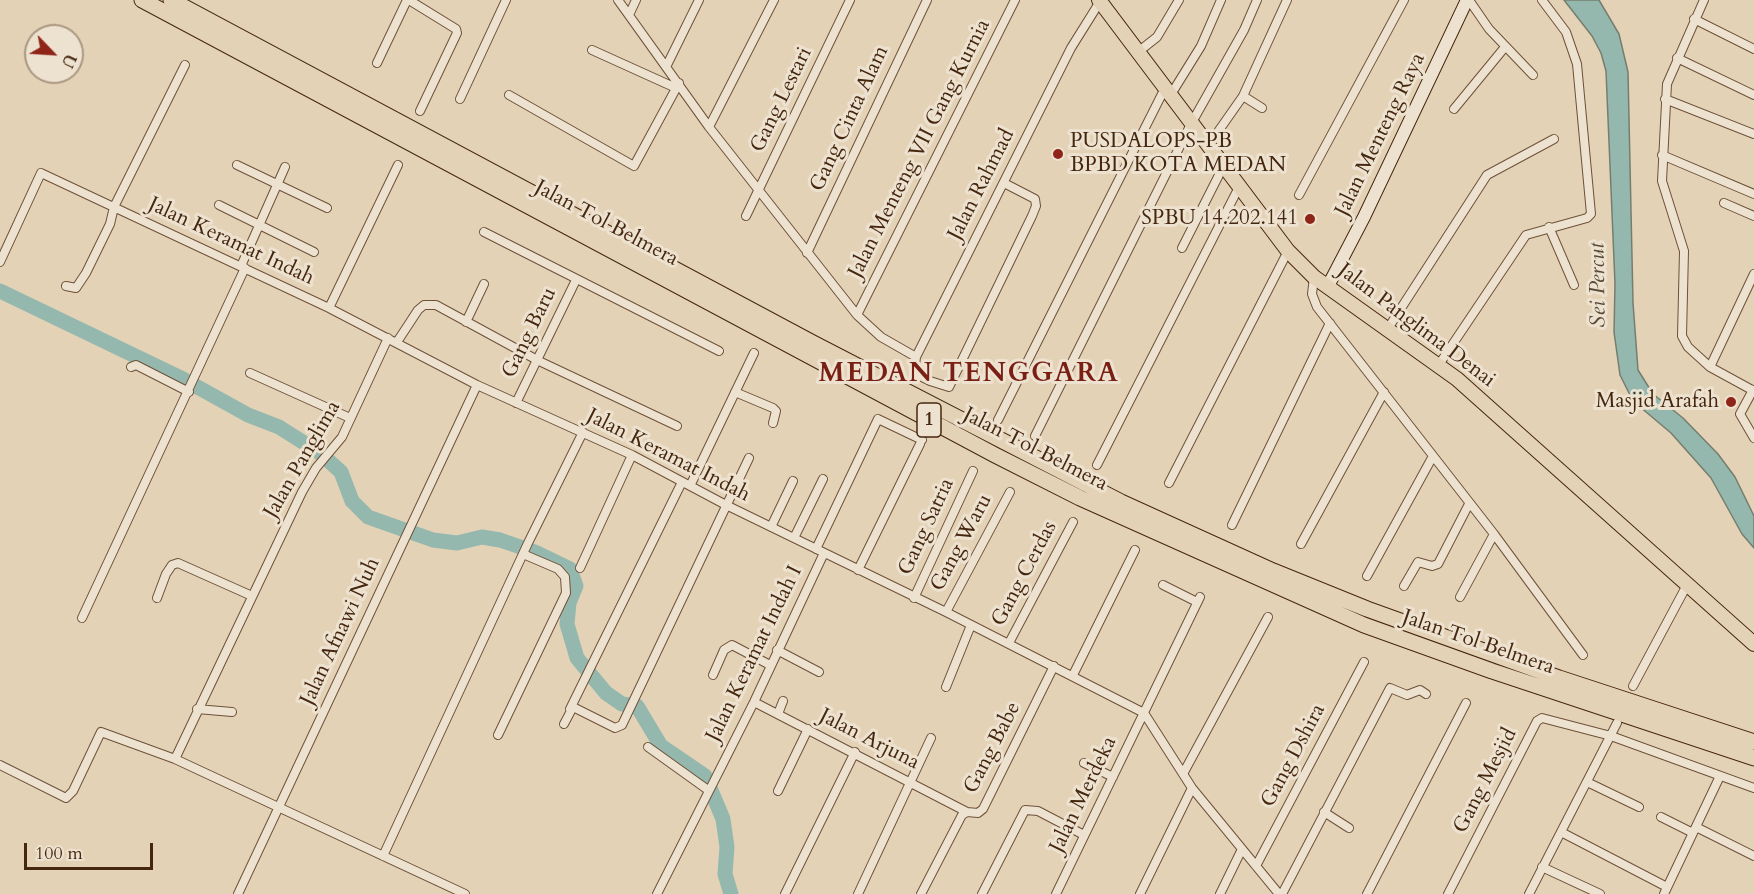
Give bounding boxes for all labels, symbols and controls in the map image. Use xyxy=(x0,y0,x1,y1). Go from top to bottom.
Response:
street label: Jalan Menteng VII Gang Kurnia xyxy=(844,15,996,283)
north arrow xyxy=(24,24,84,84)
street label: Gang Cinta Alam xyxy=(805,42,895,196)
street label: Gang Lestari xyxy=(746,43,818,157)
street label: Jalan Menteng Raya xyxy=(1330,49,1432,221)
text: U xyxy=(56,50,81,71)
street label: Jalan Rahmad xyxy=(943,125,1021,245)
place label: PUSDALOPS-PB BPBD KOTA MEDAN xyxy=(1070,129,1286,179)
marker: PUSDALOPS-PB BPBD KOTA MEDAN xyxy=(1051,147,1065,161)
street label: Jalan Tol Belmera xyxy=(530,176,682,272)
street label: Jalan Keramat Indah xyxy=(144,193,318,291)
place label: SPBU 14.202.141 xyxy=(1141,206,1298,232)
marker: SPBU 14.202.141 xyxy=(1303,212,1317,226)
water label: Sei Percut xyxy=(1585,242,1613,328)
street label: Jalan Panglima Denai xyxy=(1332,259,1500,393)
street label: Gang Baru xyxy=(497,284,563,382)
district label: MEDAN TENGGARA xyxy=(819,359,1119,391)
place label: Masjid Arafah xyxy=(1596,389,1719,415)
marker: Masjid Arafah xyxy=(1724,395,1738,409)
street label: Jalan Panglima xyxy=(259,397,347,523)
road number: 1 xyxy=(917,403,941,437)
street label: Jalan Tol Belmera xyxy=(958,403,1112,497)
street label: Jalan Keramat Indah xyxy=(582,404,754,508)
street label: Gang Satria xyxy=(894,475,960,579)
street label: Gang Waru xyxy=(926,490,998,596)
street label: Gang Cerdas xyxy=(987,517,1063,631)
street label: Jalan Afnawi Nuh xyxy=(296,554,386,710)
street label: Jalan Keramat Indah I xyxy=(701,562,809,746)
street label: Jalan Tol Belmera xyxy=(1399,605,1557,681)
street label: Gang Babe xyxy=(959,698,1027,798)
street label: Gang Dshira xyxy=(1256,700,1332,812)
street label: Jalan Arjuna xyxy=(815,704,923,776)
street label: Gang Mesjid xyxy=(1449,724,1523,838)
street label: Jalan Merdeka xyxy=(1045,733,1123,857)
scale bar xyxy=(27,831,156,869)
text: 100 m xyxy=(35,841,83,866)

